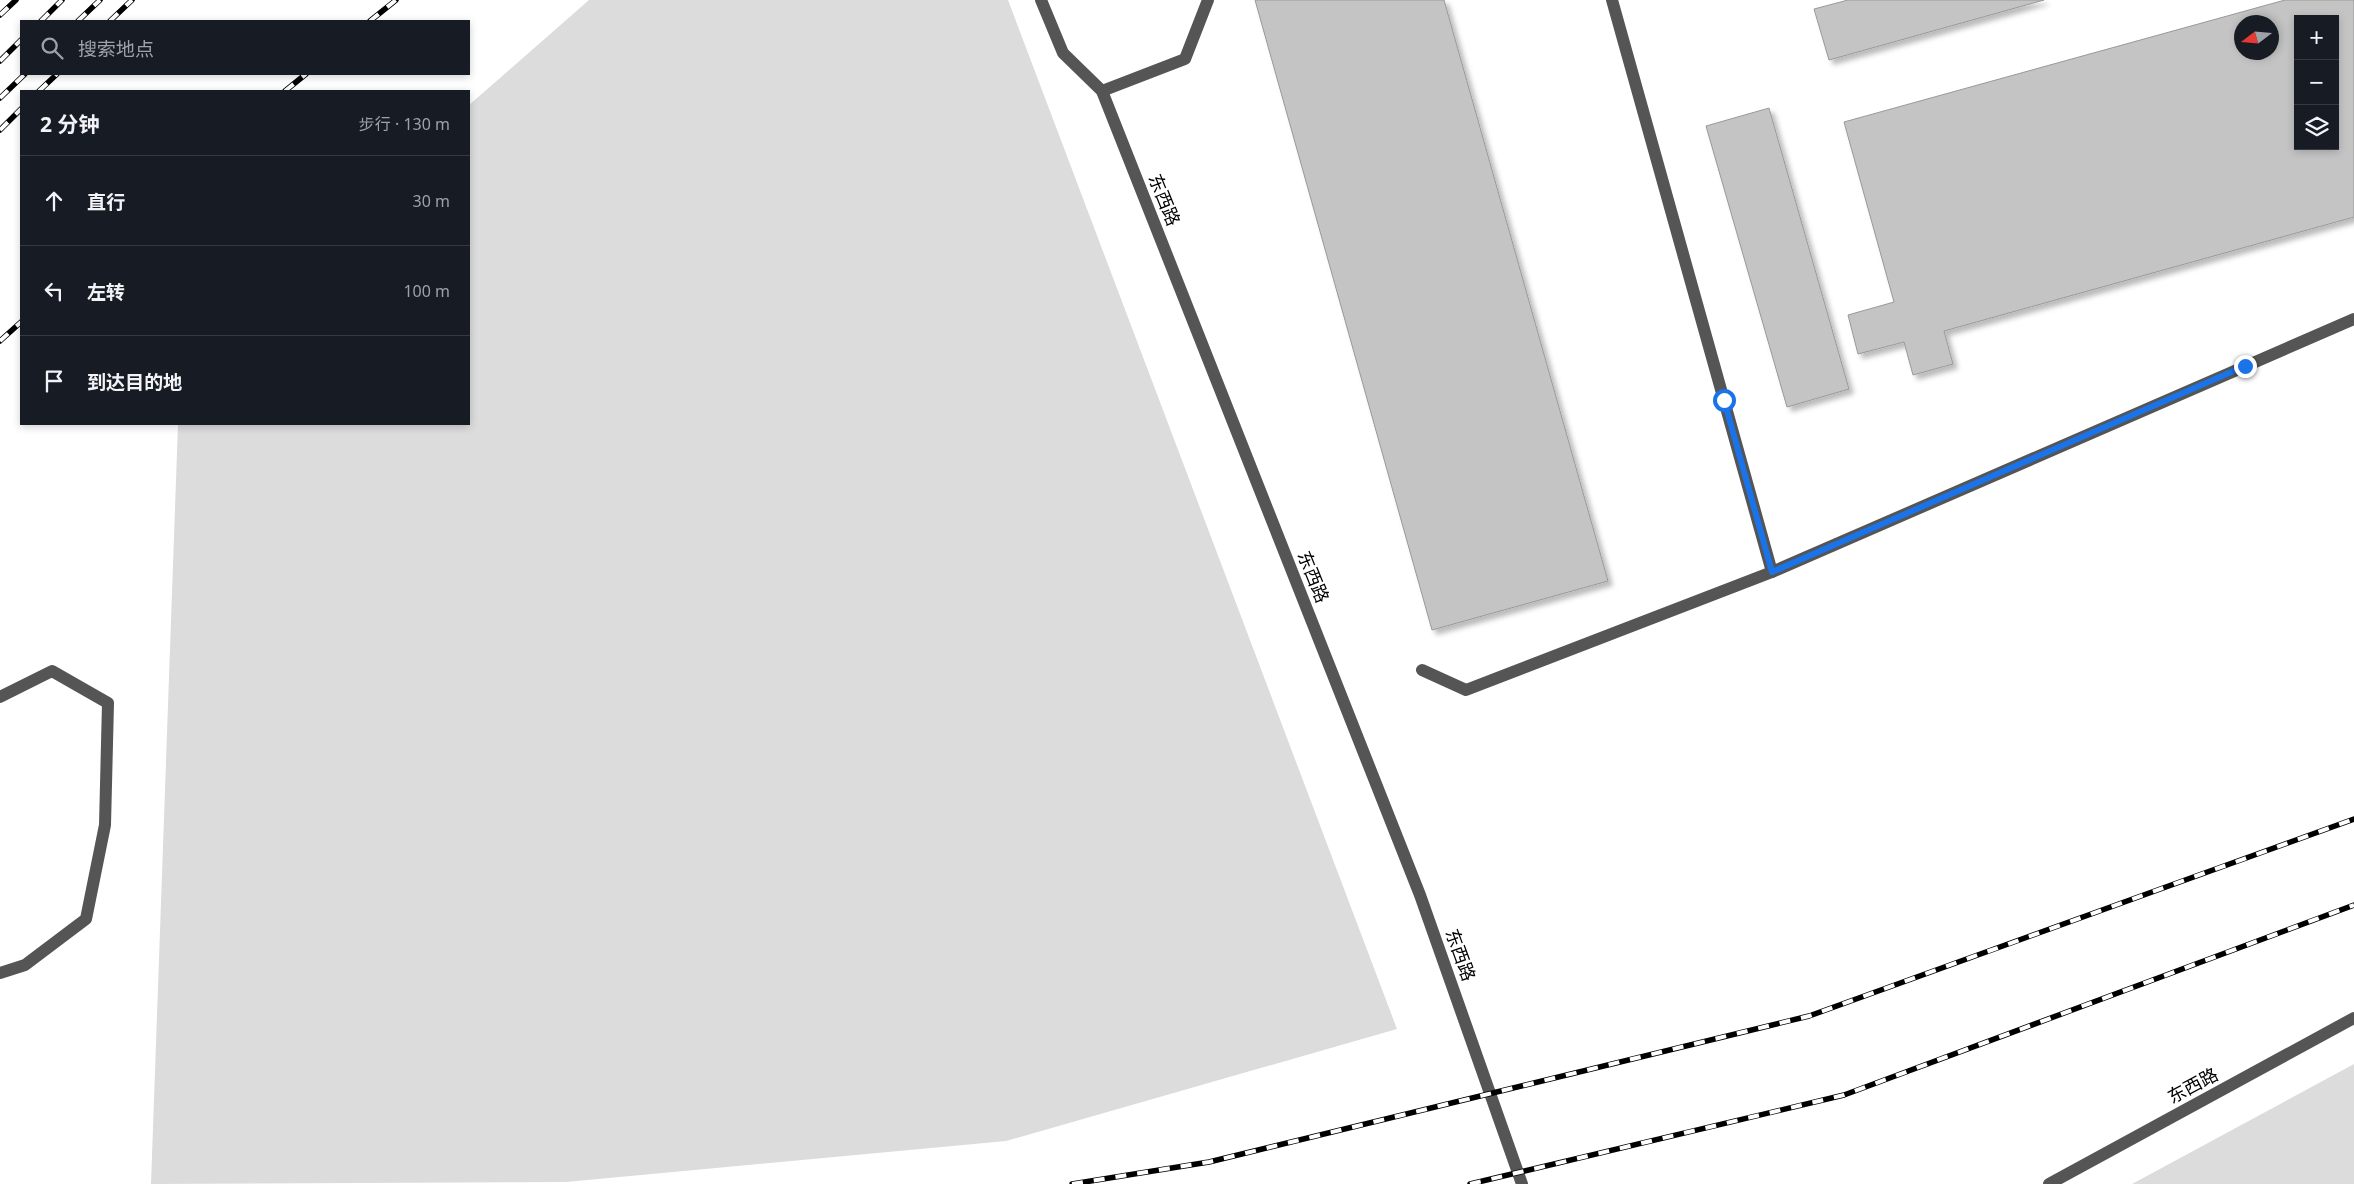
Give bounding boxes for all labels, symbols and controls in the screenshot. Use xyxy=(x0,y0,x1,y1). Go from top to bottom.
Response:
north arrow xyxy=(2234,15,2279,60)
map controls xyxy=(2294,15,2339,150)
button: + xyxy=(2294,15,2339,60)
search box xyxy=(20,20,470,75)
icon: search xyxy=(38,34,66,62)
text: 搜索地点 xyxy=(78,36,154,62)
button: − xyxy=(2294,60,2339,105)
button: layers xyxy=(2294,105,2339,150)
text: 2 分钟 xyxy=(40,110,99,138)
text: 步行 · 130 m xyxy=(359,113,450,135)
street label: 东西路 xyxy=(1144,170,1186,229)
icon: ahead xyxy=(40,187,68,215)
text: 直行 xyxy=(87,189,125,215)
text: 30 m xyxy=(413,190,450,212)
icon: left xyxy=(40,277,68,305)
text: 左转 xyxy=(87,279,125,305)
text: 100 m xyxy=(403,280,450,302)
route end xyxy=(2234,355,2257,378)
icon: arrive xyxy=(40,367,68,395)
text: 到达目的地 xyxy=(87,369,182,395)
route start xyxy=(1713,389,1736,412)
street label: 东西路 xyxy=(1293,547,1335,606)
street label: 东西路 xyxy=(1440,925,1481,984)
street label: 东西路 xyxy=(2163,1062,2222,1108)

